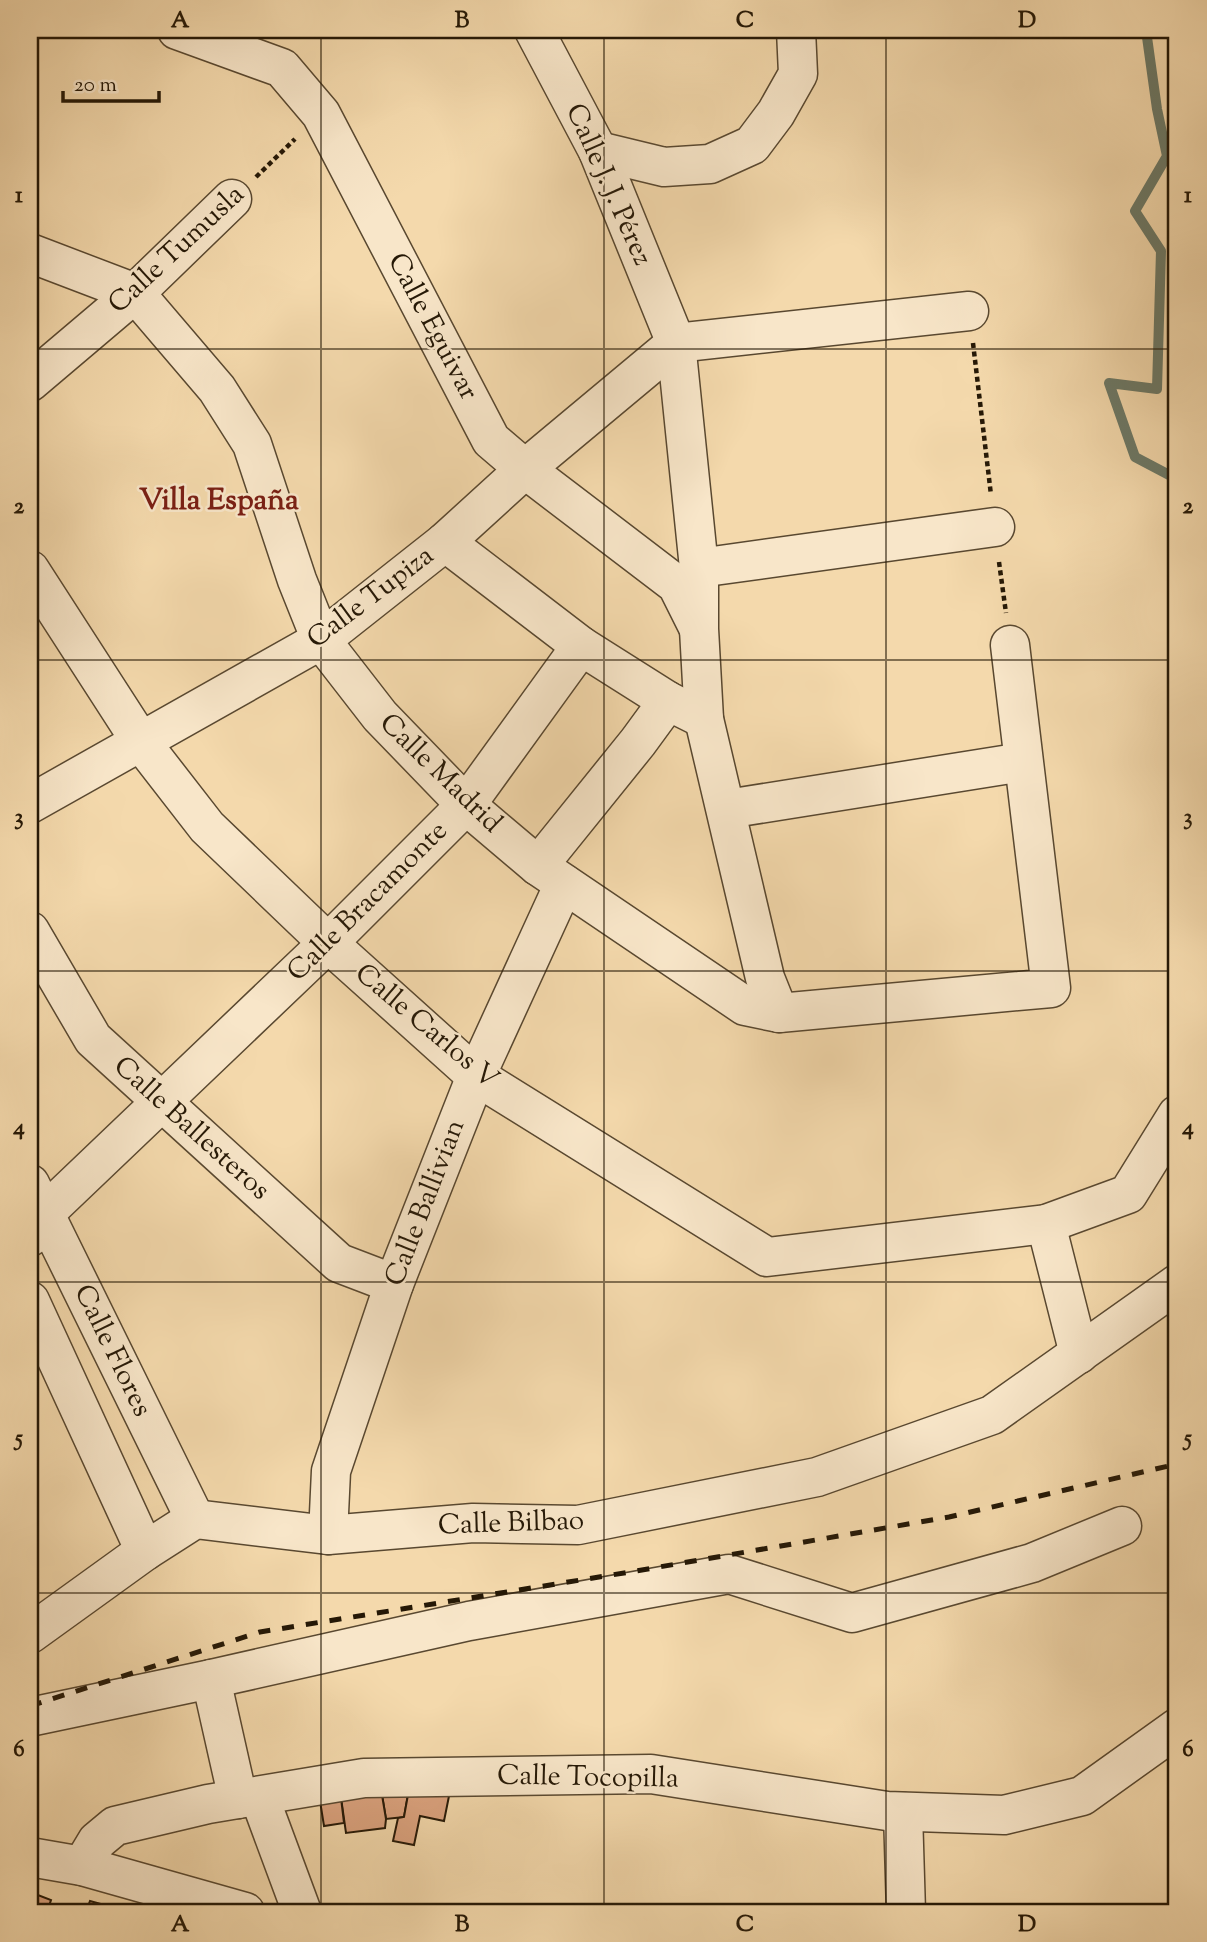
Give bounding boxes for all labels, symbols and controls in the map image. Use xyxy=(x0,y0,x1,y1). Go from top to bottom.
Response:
text: A xyxy=(171,5,190,38)
text: B xyxy=(455,5,470,38)
text: C xyxy=(736,5,754,38)
text: D xyxy=(1018,5,1036,38)
scale bar xyxy=(63,60,159,104)
text: 20 m xyxy=(74,71,117,101)
street label: Calle J. J. Pérez xyxy=(554,98,662,272)
street label: Calle Tumusla xyxy=(100,176,254,324)
text: 1 xyxy=(15,180,23,213)
text: 1 xyxy=(1184,180,1192,213)
street label: Calle Eguivar xyxy=(376,246,488,408)
district label: Villa España xyxy=(139,480,299,523)
text: 2 xyxy=(14,491,25,524)
text: 2 xyxy=(1183,491,1194,524)
street label: Calle Tupiza xyxy=(299,537,443,659)
street label: Calle Madrid xyxy=(370,705,511,843)
text: 3 xyxy=(14,802,24,835)
text: 3 xyxy=(1183,802,1193,835)
street label: Calle Bracamonte xyxy=(279,813,457,991)
street label: Calle Carlos V xyxy=(345,955,507,1099)
street label: Calle Ballesteros xyxy=(104,1048,278,1210)
text: 4 xyxy=(12,1112,25,1145)
text: 4 xyxy=(1181,1112,1194,1145)
street label: Calle Ballivian xyxy=(376,1114,476,1292)
street label: Calle Flores xyxy=(63,1278,161,1424)
text: 5 xyxy=(13,1423,23,1456)
text: 5 xyxy=(1182,1423,1192,1456)
street label: Calle Bilbao xyxy=(437,1501,585,1547)
text: 6 xyxy=(13,1734,25,1767)
text: 6 xyxy=(1182,1734,1194,1767)
street label: Calle Tocopilla xyxy=(497,1756,679,1800)
text: A xyxy=(171,1909,190,1942)
text: B xyxy=(455,1909,470,1942)
text: C xyxy=(736,1909,754,1942)
text: D xyxy=(1018,1909,1036,1942)

